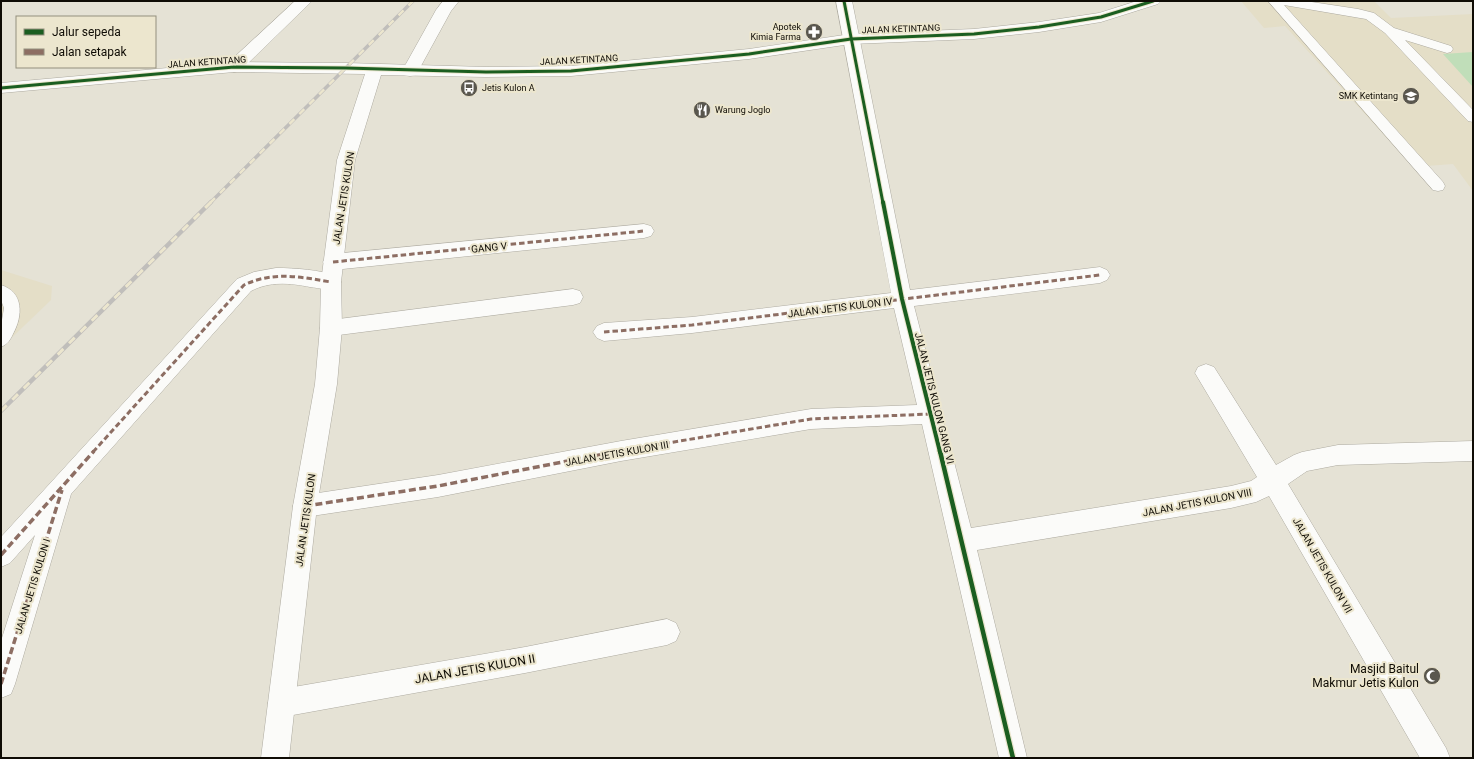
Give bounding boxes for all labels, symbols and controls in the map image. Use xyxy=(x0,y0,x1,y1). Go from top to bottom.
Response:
legend xyxy=(16,16,156,68)
place label: Apotek Kimia Farma xyxy=(750,22,801,42)
pharmacy icon: Apotek Kimia Farma xyxy=(804,22,824,42)
street label: JALAN KETINTANG xyxy=(862,23,940,35)
text: Jalur sepeda xyxy=(52,25,121,39)
text: Jalan setapak xyxy=(52,45,127,59)
street label: JALAN KETINTANG xyxy=(539,53,619,67)
street label: JALAN KETINTANG xyxy=(167,54,247,70)
bus stop icon: Jetis Kulon A xyxy=(459,78,479,98)
place label: Jetis Kulon A xyxy=(482,83,535,93)
school or university icon: SMK Ketintang xyxy=(1401,86,1421,106)
place label: SMK Ketintang xyxy=(1339,91,1398,101)
restaurant icon: Warung Joglo xyxy=(692,100,712,120)
place label: Warung Joglo xyxy=(715,105,770,115)
street label: JALAN JETIS KULON xyxy=(331,151,356,245)
street label: GANG V xyxy=(471,240,508,255)
street label: JALAN JETIS KULON IV xyxy=(787,296,894,319)
street label: JALAN JETIS KULON GANG VI xyxy=(913,331,956,465)
street label: JALAN JETIS KULON III xyxy=(565,439,669,468)
street label: JALAN JETIS KULON xyxy=(294,473,317,567)
street label: JALAN JETIS KULON VIII xyxy=(1142,487,1253,518)
street label: JALAN JETIS KULON VII xyxy=(1291,516,1354,615)
street label: JALAN JETIS KULON I xyxy=(13,537,52,635)
street label: JALAN JETIS KULON II xyxy=(414,652,536,686)
place label: Masjid Baitul Makmur Jetis Kulon xyxy=(1312,662,1419,690)
mosque icon: Masjid Baitul Makmur Jetis Kulon xyxy=(1422,666,1442,686)

